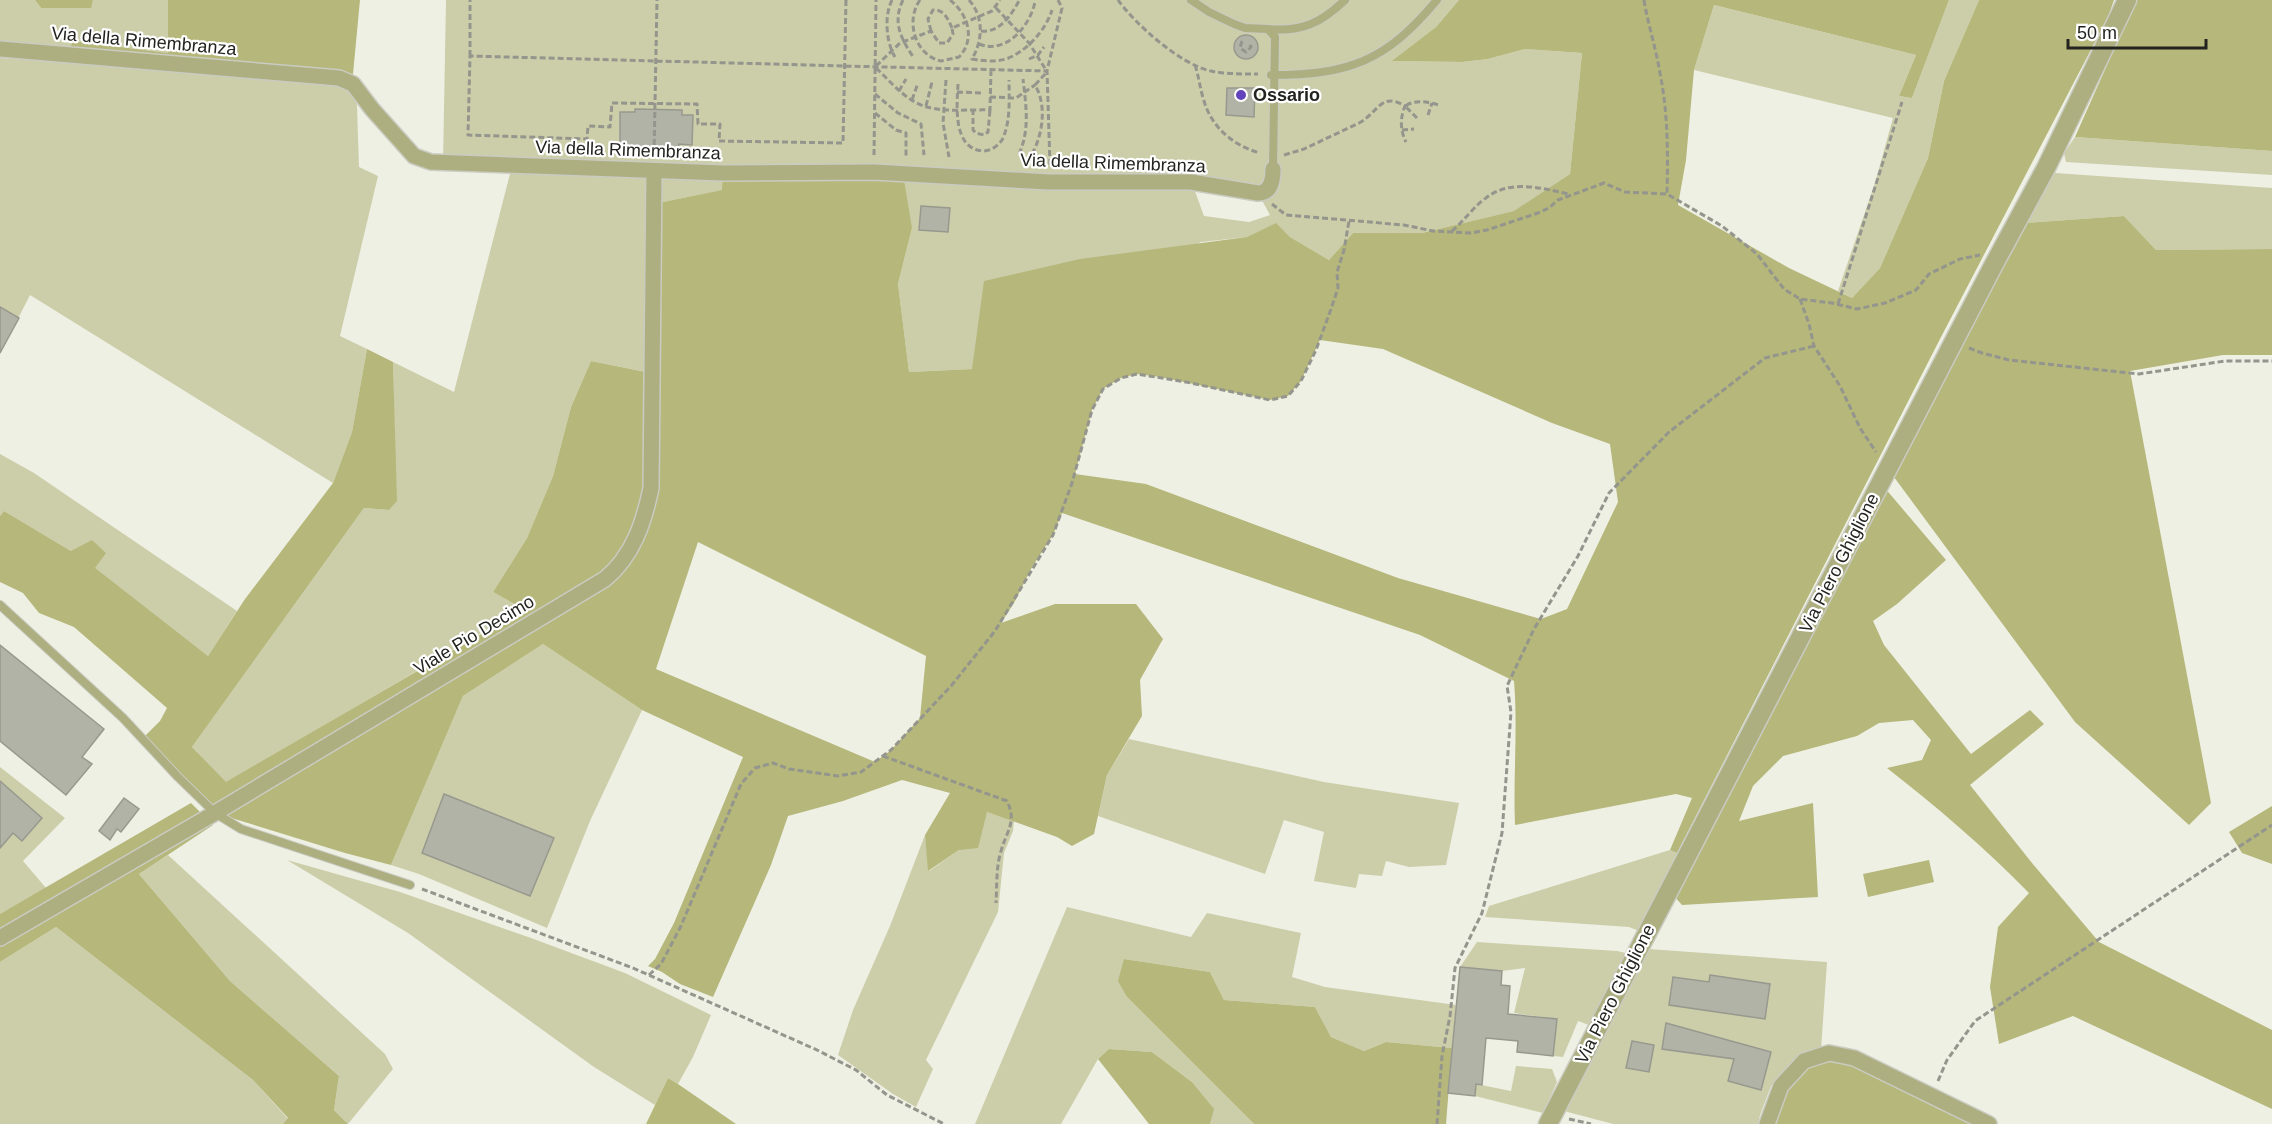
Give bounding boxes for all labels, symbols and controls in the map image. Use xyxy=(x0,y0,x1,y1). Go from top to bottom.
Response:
scale bar xyxy=(2068,12,2206,50)
street label: Via della Rimembranza xyxy=(51,23,238,59)
text: 50 m xyxy=(2077,23,2117,43)
place label: Ossario xyxy=(1253,85,1320,105)
marker: Ossario xyxy=(1234,88,1248,102)
street label: Via della Rimembranza xyxy=(535,137,722,163)
street label: Via della Rimembranza xyxy=(1020,150,1207,176)
street label: Via Piero Ghiglione xyxy=(1795,490,1883,636)
street label: Viale Pio Decimo xyxy=(410,591,538,679)
street label: Via Piero Ghiglione xyxy=(1571,921,1659,1067)

